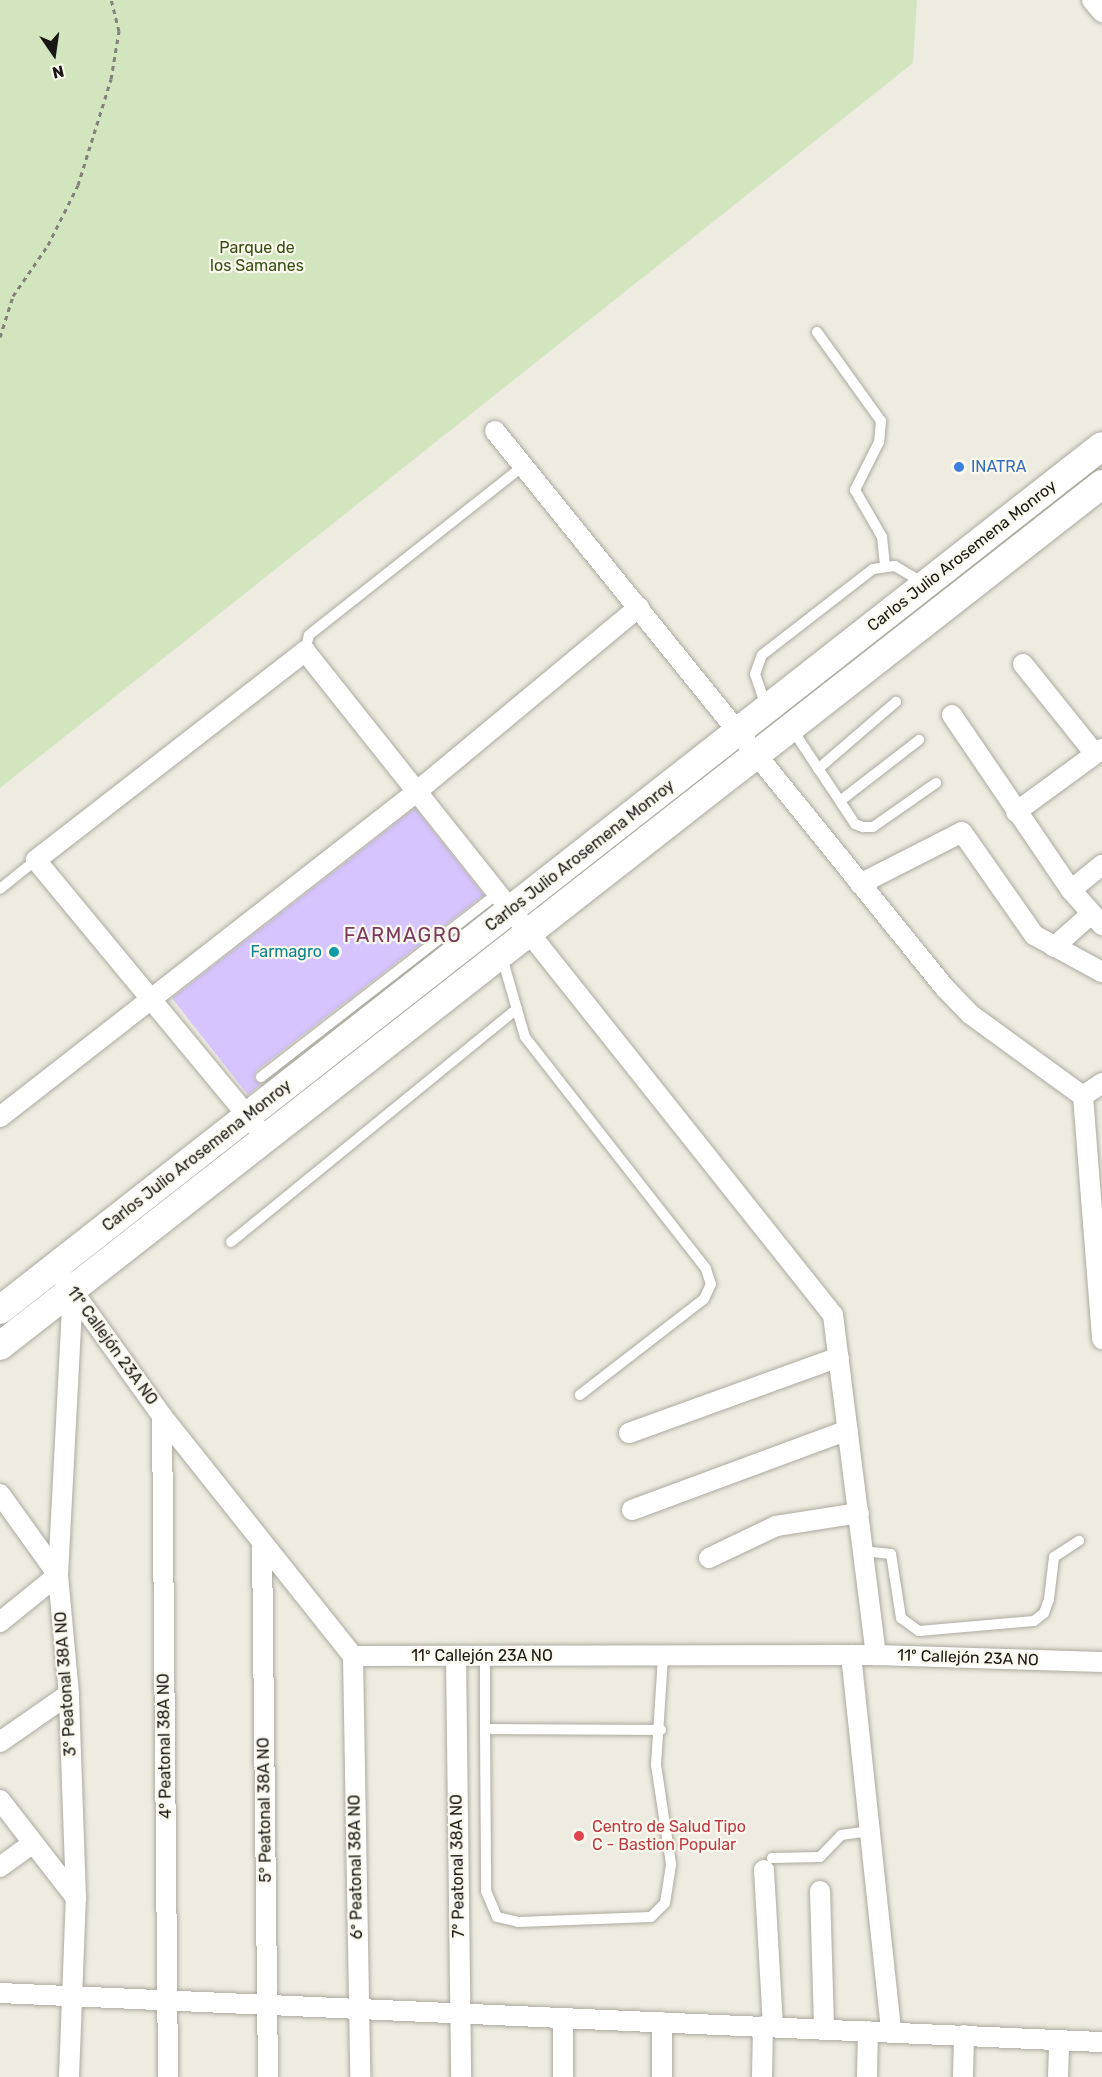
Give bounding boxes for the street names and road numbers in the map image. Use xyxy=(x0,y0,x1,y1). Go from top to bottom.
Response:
street label: Carlos Julio Arosemena Monroy xyxy=(863,476,1061,636)
street label: Carlos Julio Arosemena Monroy xyxy=(481,776,679,936)
street label: Carlos Julio Arosemena Monroy xyxy=(98,1076,296,1236)
street label: 11º Callejón 23A NO xyxy=(62,1283,162,1409)
street label: 3° Peatonal 38A NO xyxy=(51,1611,81,1757)
street label: 11º Callejón 23A NO xyxy=(411,1646,553,1666)
street label: 11º Callejón 23A NO xyxy=(897,1646,1039,1670)
street label: 4° Peatonal 38A NO xyxy=(154,1673,176,1819)
street label: 5° Peatonal 38A NO xyxy=(254,1737,276,1883)
street label: 6º Peatonal 38A NO xyxy=(345,1794,367,1940)
street label: 7° Peatonal 38A NO xyxy=(447,1794,469,1938)

